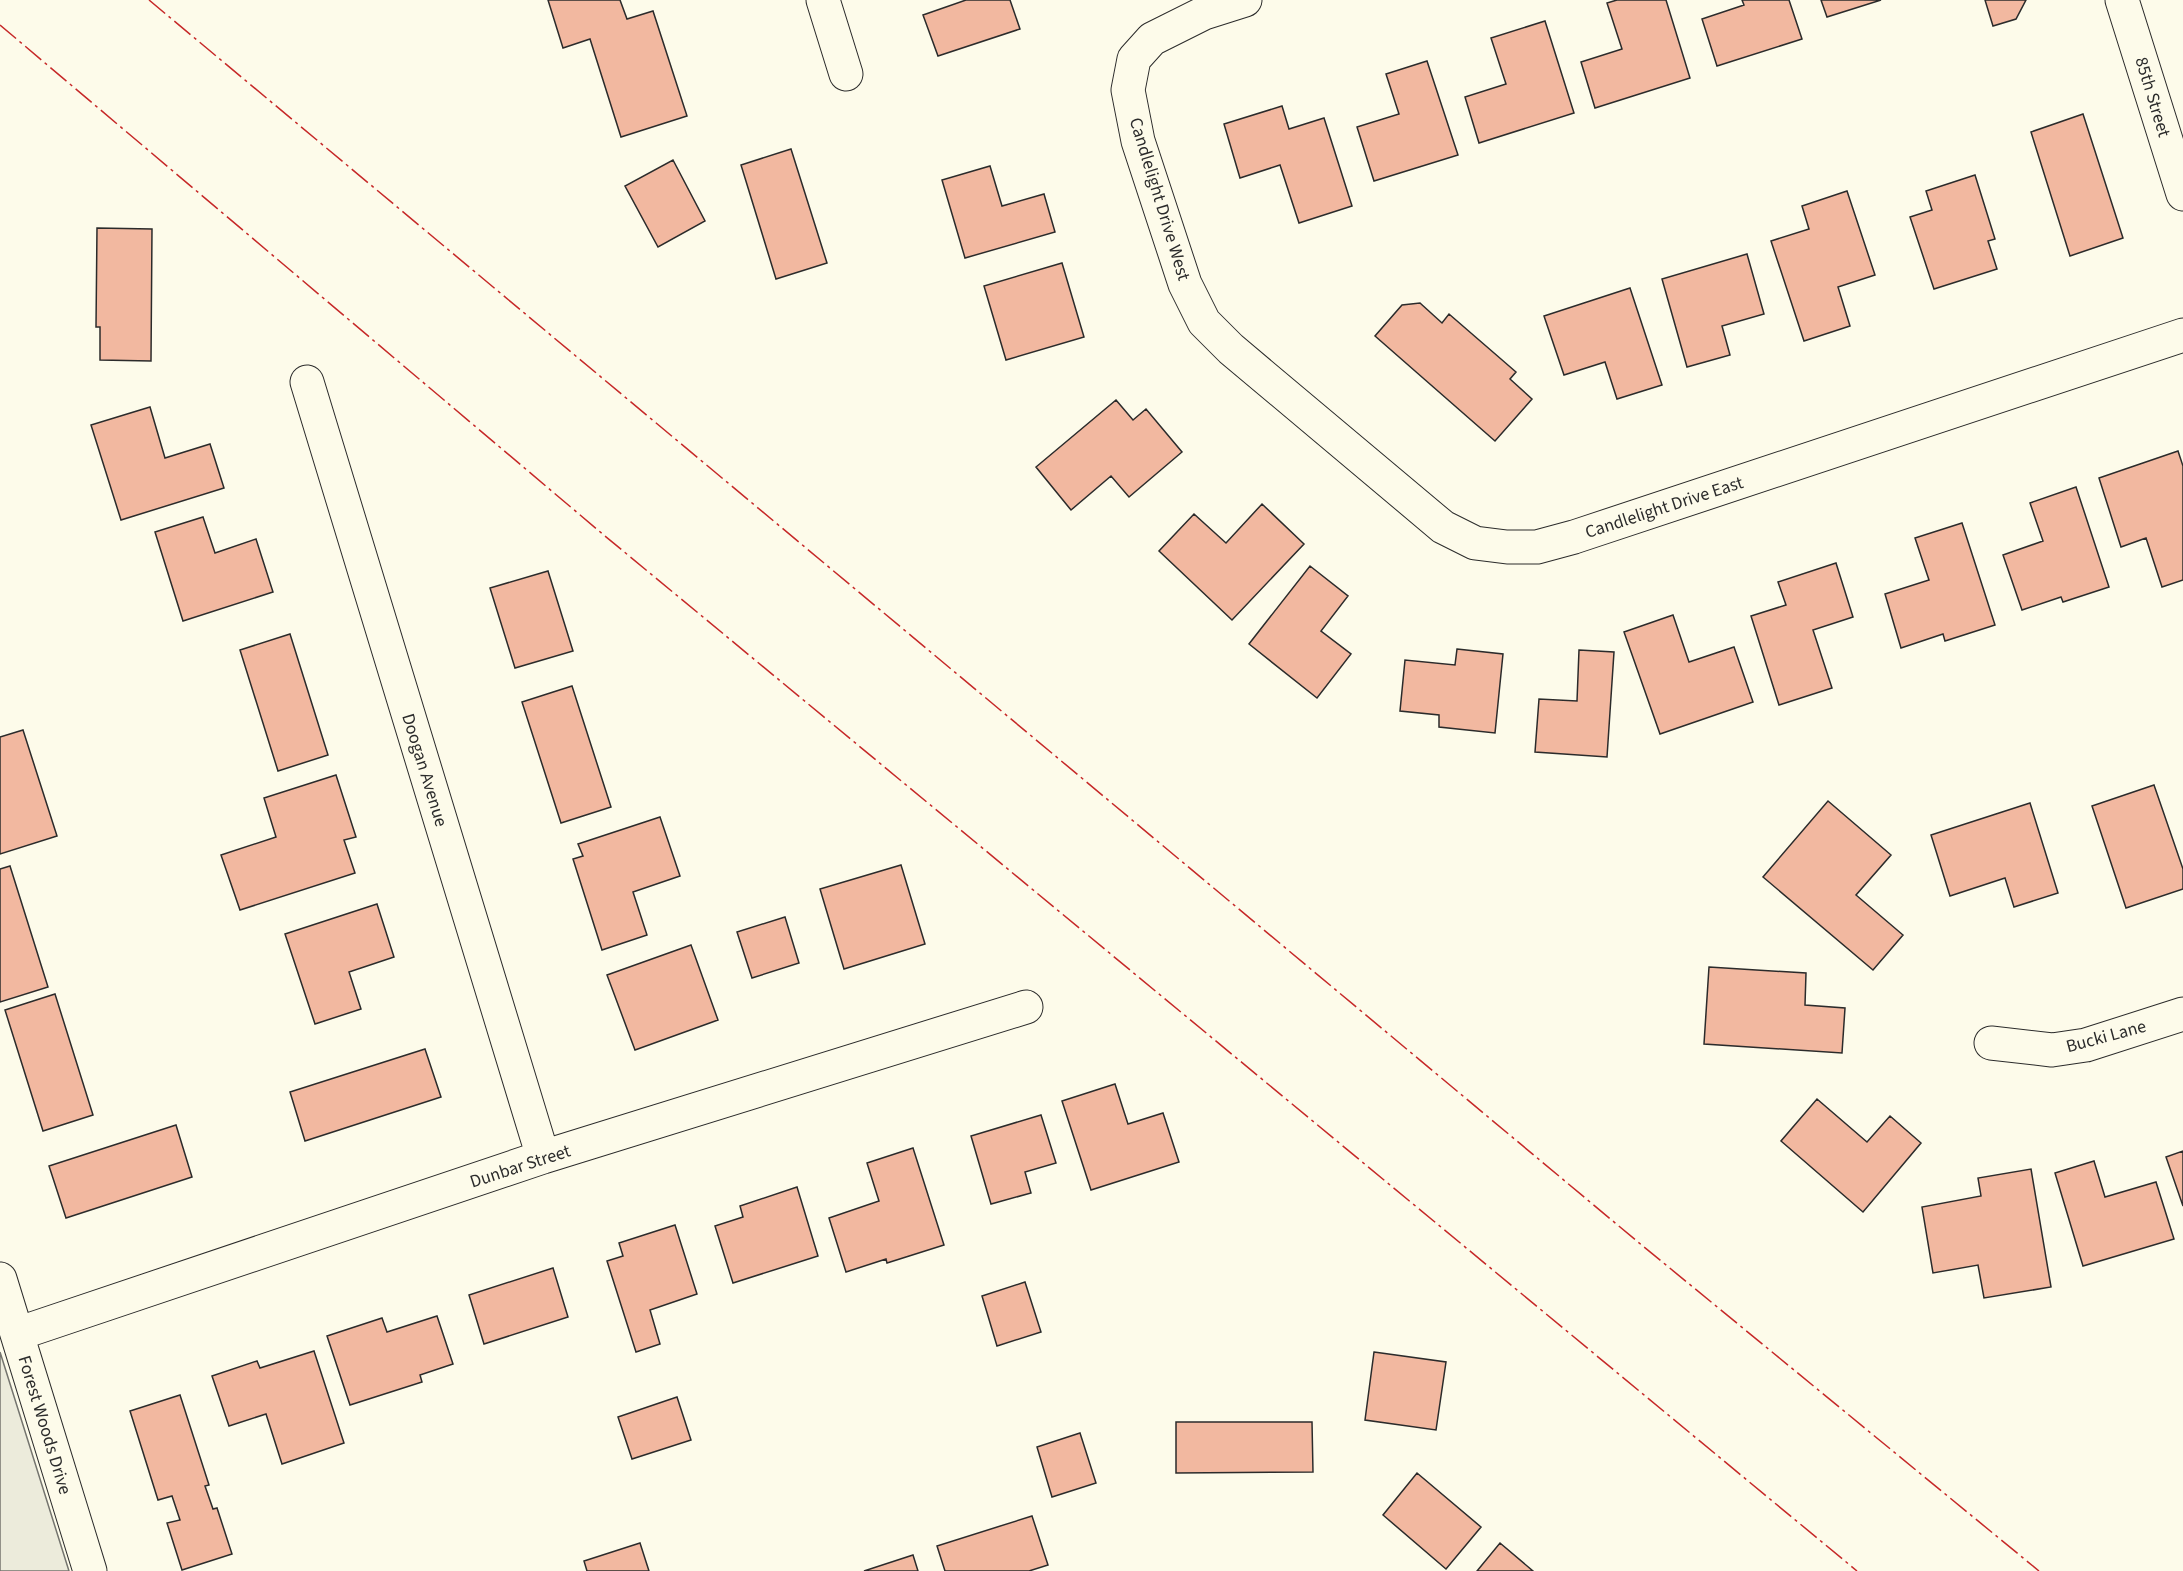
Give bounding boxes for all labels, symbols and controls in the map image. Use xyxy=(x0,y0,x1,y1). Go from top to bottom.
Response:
street label: 85th Street xyxy=(2129,54,2177,140)
street label: Candlelight Drive West xyxy=(1123,115,1196,284)
street label: Candlelight Drive East xyxy=(1582,470,1746,545)
street label: Doogan Avenue xyxy=(395,710,454,830)
street label: Bucki Lane xyxy=(2063,1014,2149,1059)
street label: Dunbar Street xyxy=(467,1138,574,1195)
street label: Forest Woods Drive xyxy=(12,1353,78,1498)

